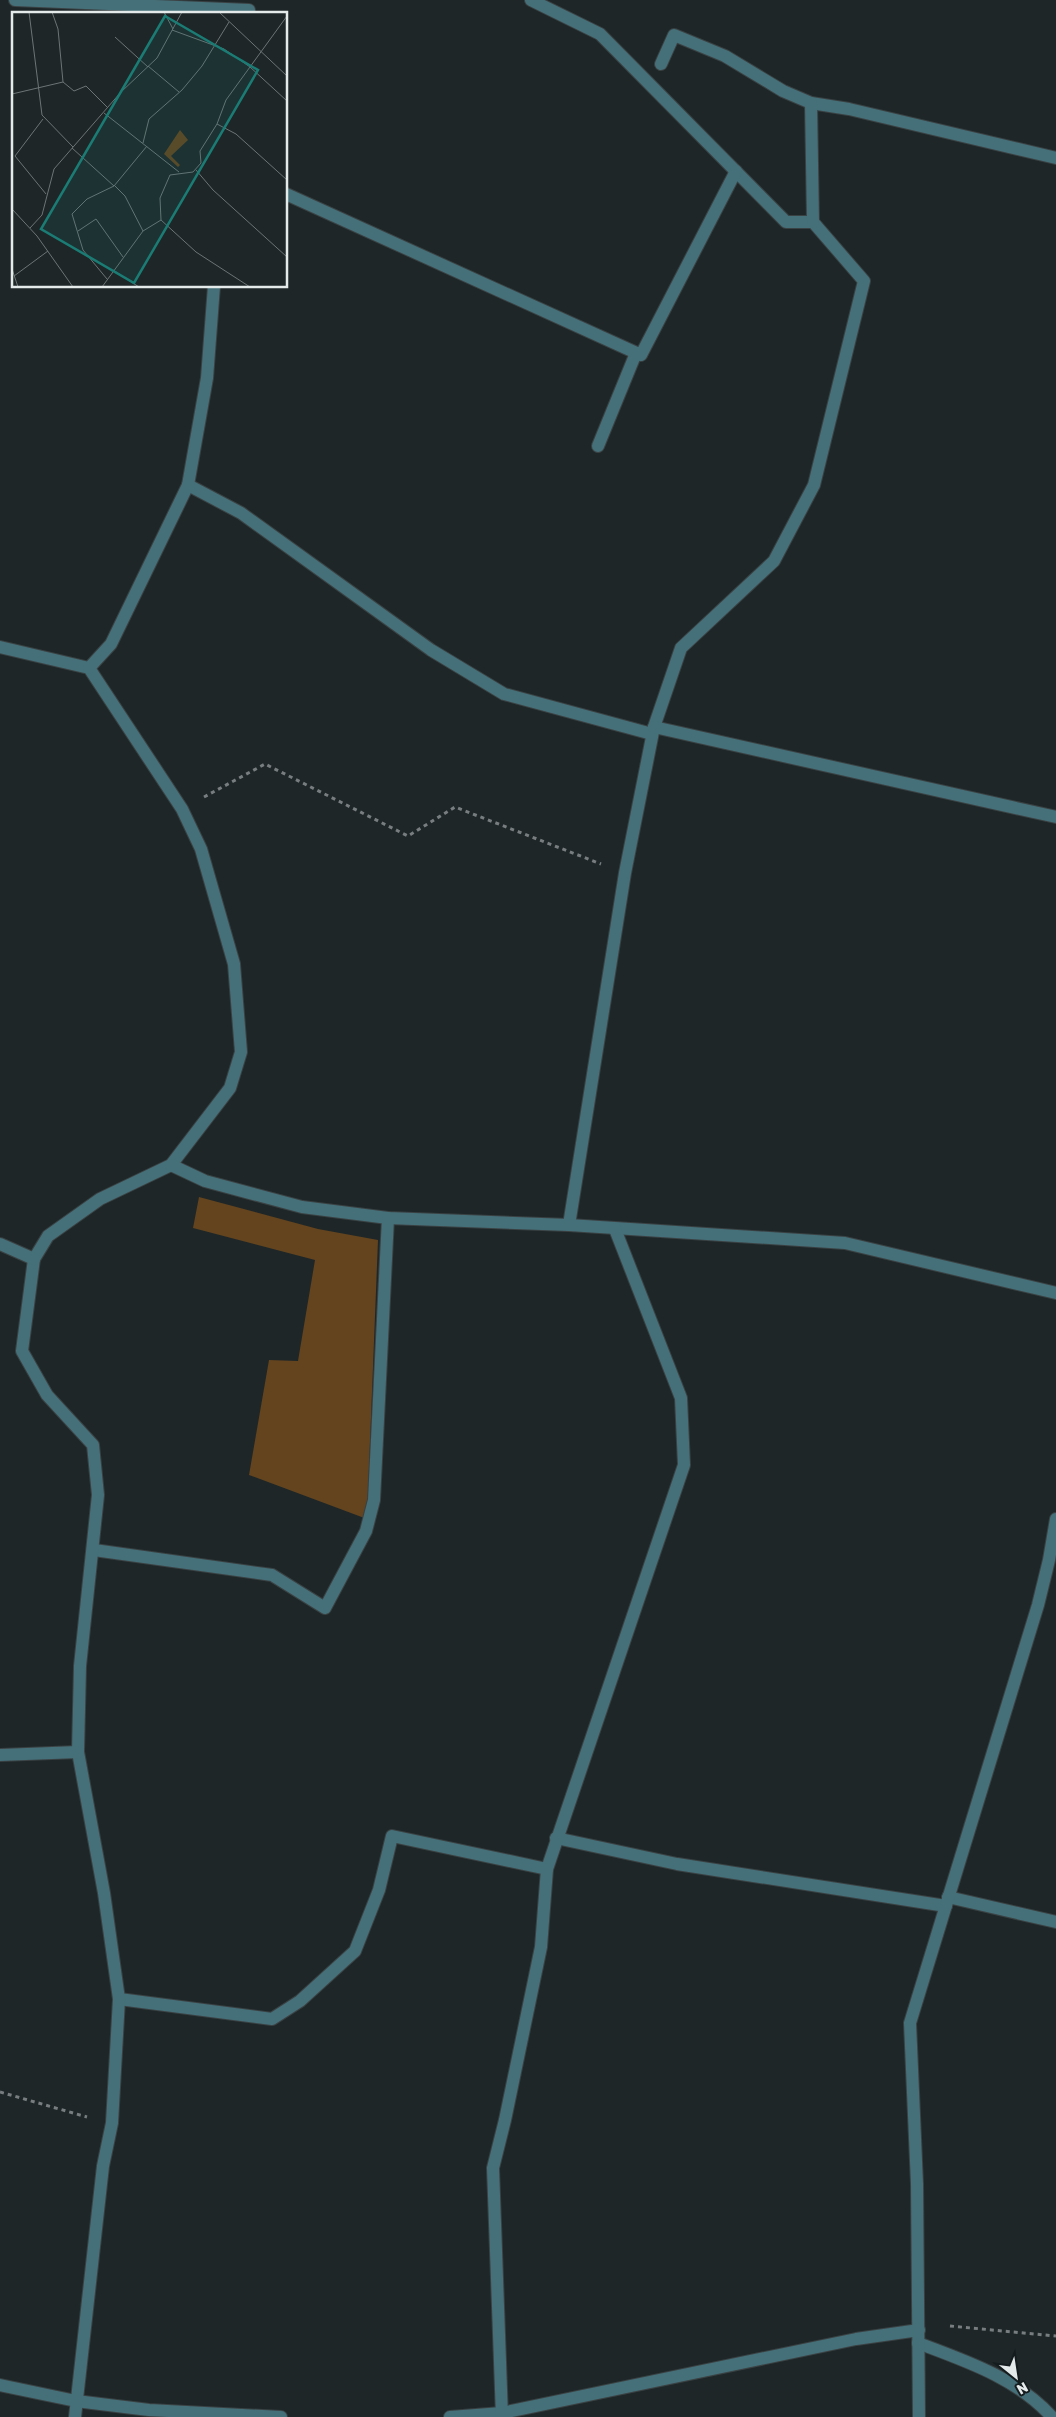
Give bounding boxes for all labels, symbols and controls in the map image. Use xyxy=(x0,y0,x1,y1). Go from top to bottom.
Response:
inset map xyxy=(12,12,288,288)
north arrow xyxy=(991,2352,1041,2402)
text: N xyxy=(1014,2378,1031,2398)

